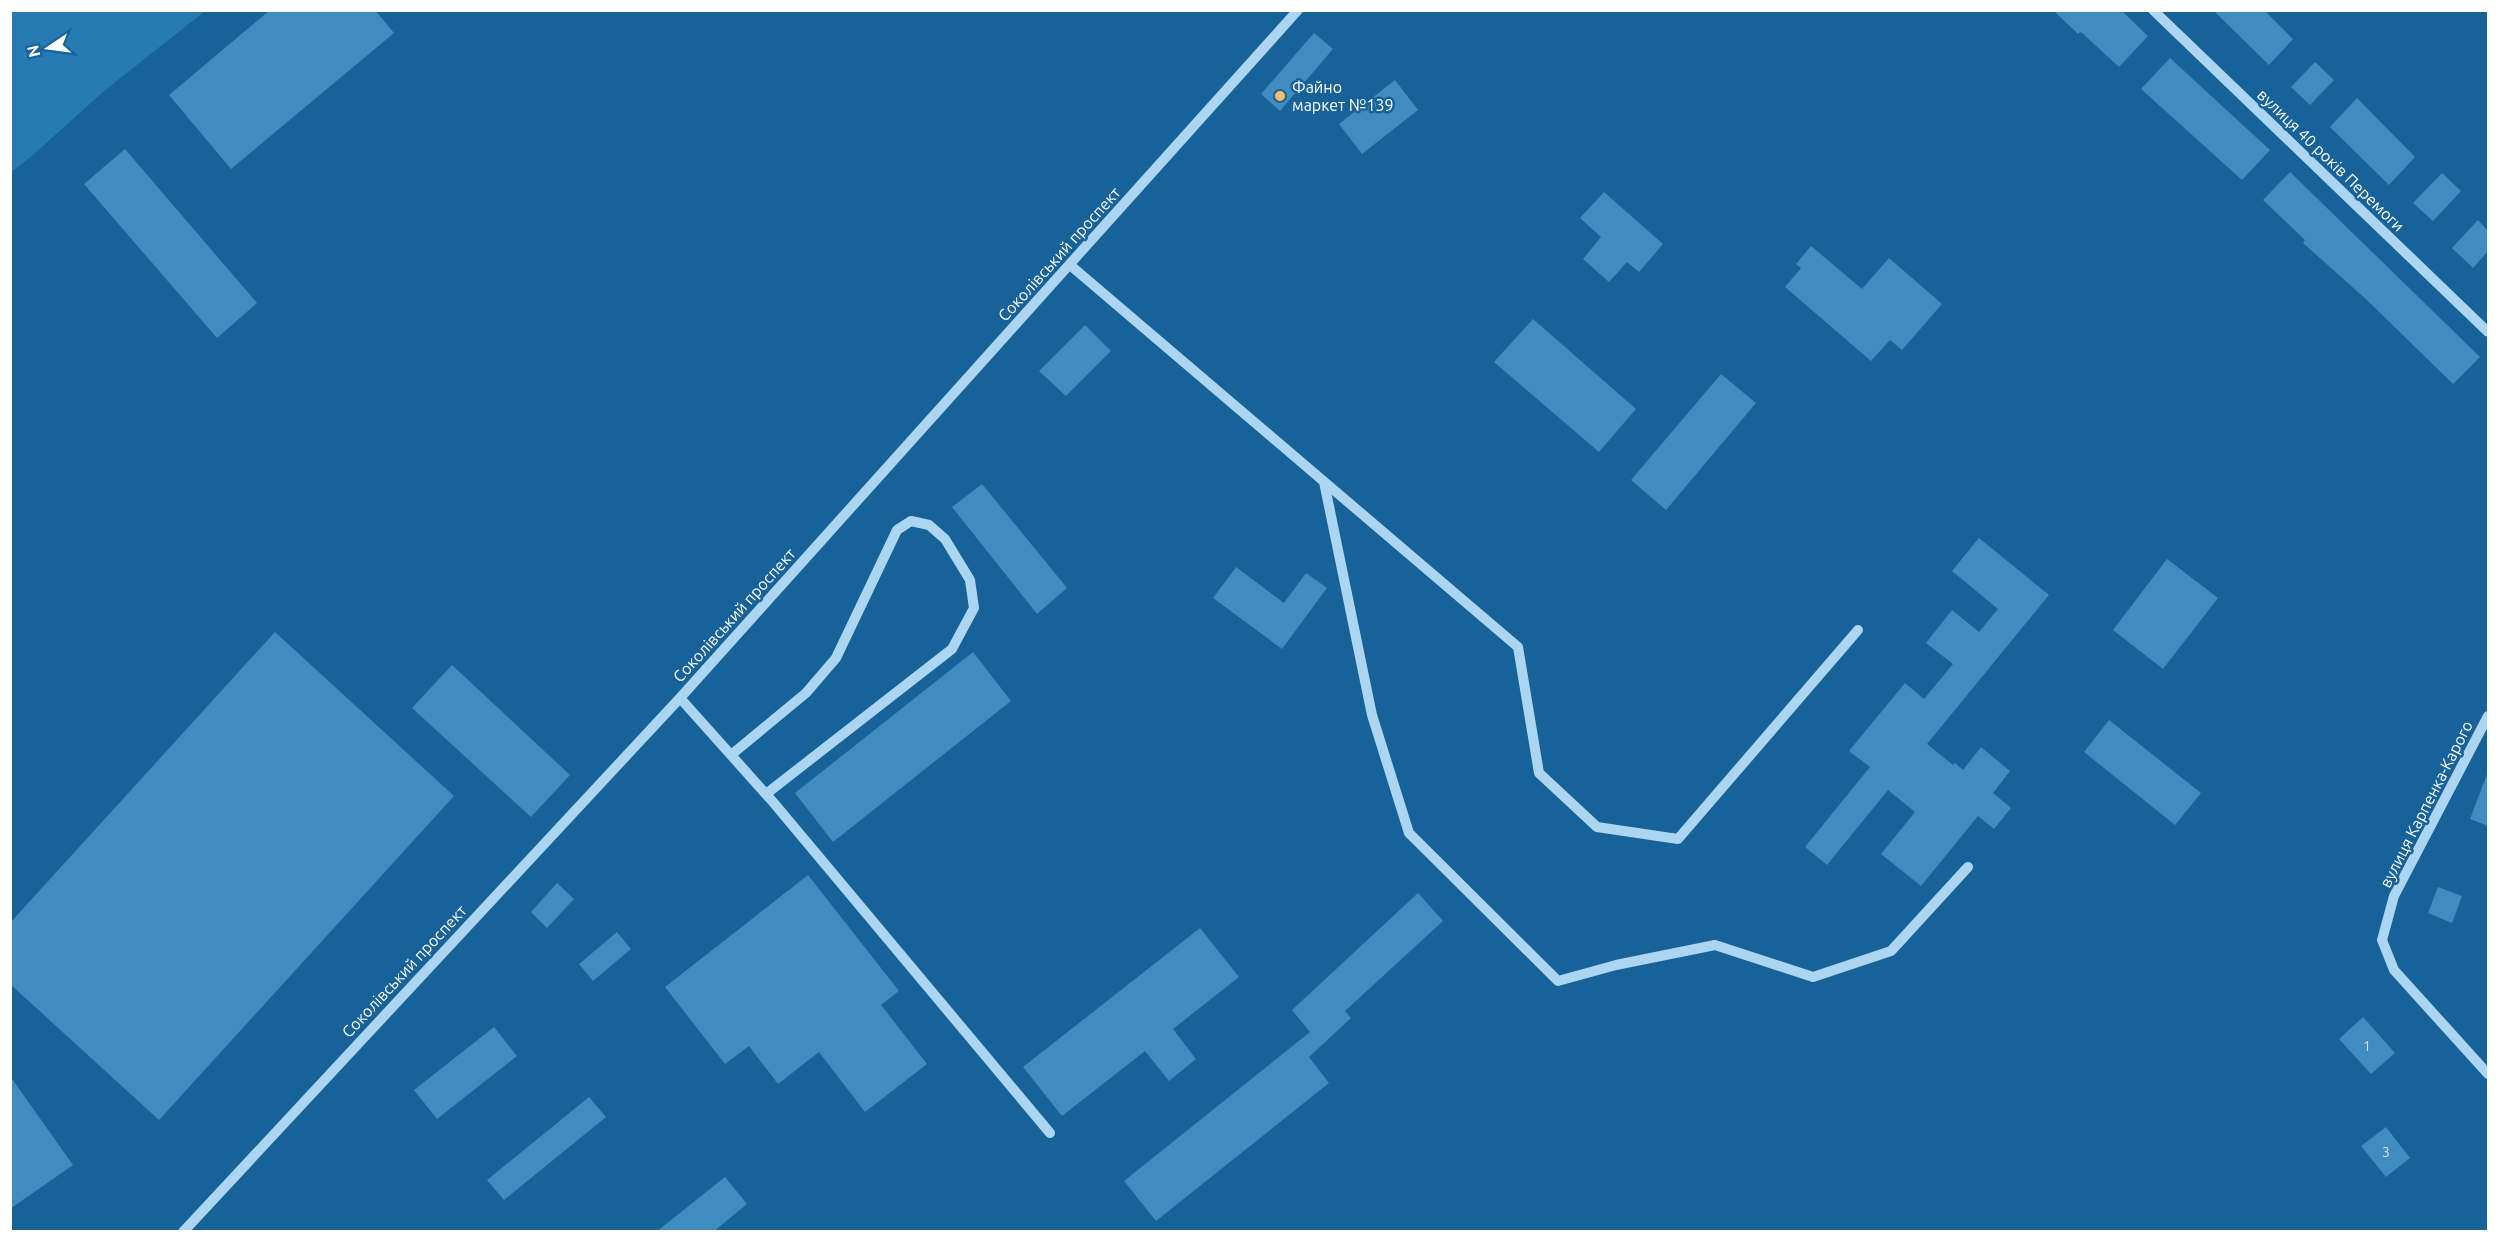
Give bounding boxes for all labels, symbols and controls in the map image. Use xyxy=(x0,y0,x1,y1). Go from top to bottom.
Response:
north arrow xyxy=(18,18,78,78)
text: N xyxy=(23,44,43,59)
place label: Файно маркет №139 xyxy=(1292,78,1394,114)
street label: вулиця 40 років Перемоги xyxy=(2254,85,2408,235)
marker: Файно маркет №139 xyxy=(1273,89,1287,103)
street label: Соколівський проспект xyxy=(994,183,1124,325)
street label: Соколівський проспект xyxy=(669,544,799,686)
street label: вулиця Карпенка-Карого xyxy=(2376,718,2476,890)
street label: Соколівський проспект xyxy=(338,901,470,1041)
house number: 1 xyxy=(2363,1038,2371,1054)
house number: 3 xyxy=(2382,1144,2390,1160)

